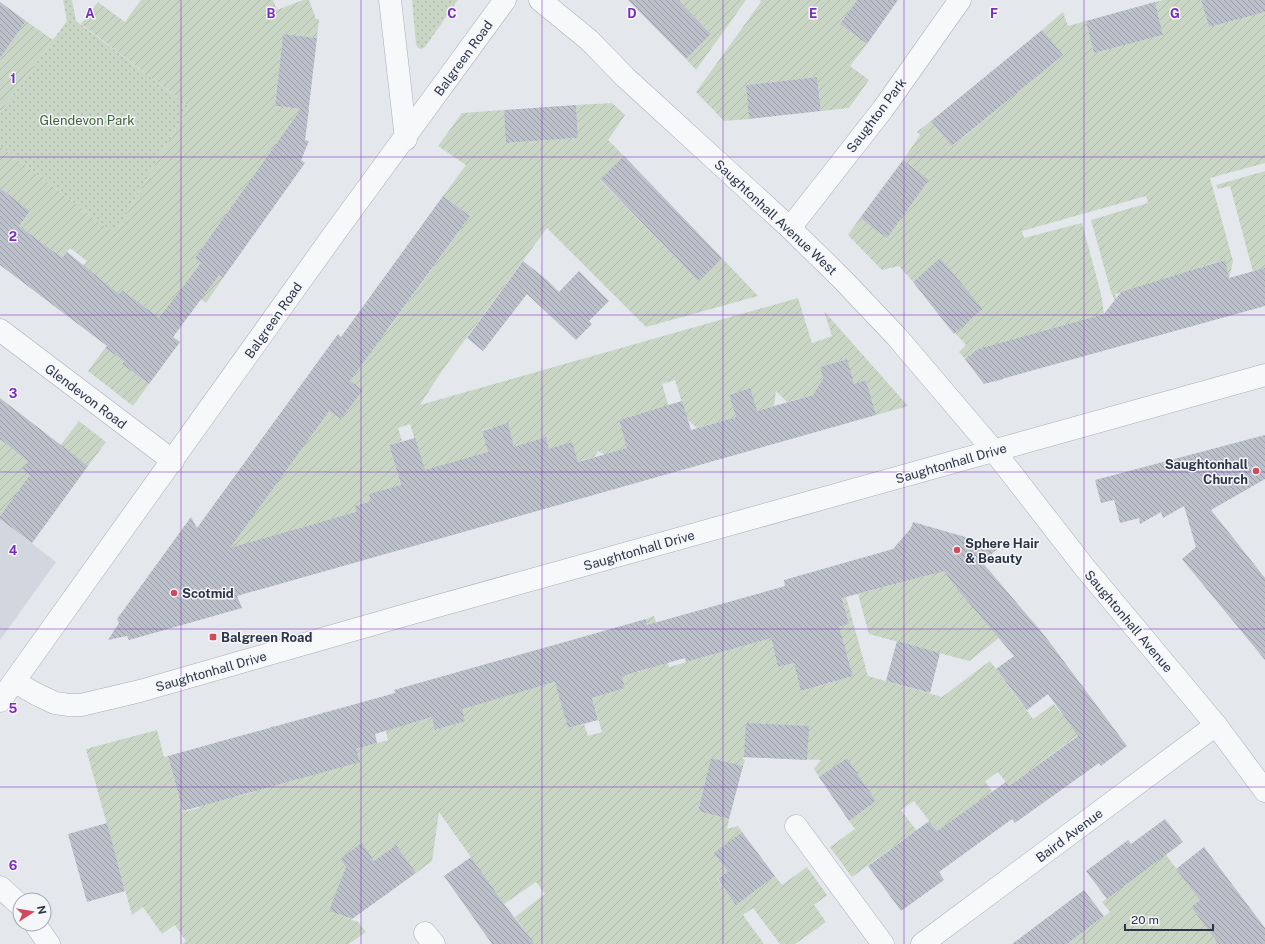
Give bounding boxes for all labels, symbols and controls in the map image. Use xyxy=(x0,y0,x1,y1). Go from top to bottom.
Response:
text: A xyxy=(85,6,95,21)
text: B xyxy=(267,6,276,21)
text: C xyxy=(447,6,457,21)
text: D xyxy=(627,6,637,21)
text: E xyxy=(809,6,817,21)
text: F xyxy=(990,6,998,21)
text: G xyxy=(1170,6,1180,21)
street label: Balgreen Road xyxy=(431,18,496,99)
text: 1 xyxy=(10,71,16,86)
street label: Saughton Park xyxy=(844,75,909,155)
park label: Glendevon Park xyxy=(39,113,135,128)
street label: Saughtonhall Avenue West xyxy=(711,157,840,278)
text: 2 xyxy=(9,229,17,244)
street label: Balgreen Road xyxy=(242,279,305,361)
street label: Glendevon Road xyxy=(42,361,129,432)
text: 3 xyxy=(9,386,18,401)
street label: Saughtonhall Drive xyxy=(894,440,1008,487)
place label: Saughtonhall Church xyxy=(1165,457,1248,487)
marker: Saughtonhall Church xyxy=(1251,466,1261,476)
street label: Saughtonhall Drive xyxy=(582,527,696,574)
place label: Sphere Hair & Beauty xyxy=(965,536,1040,566)
text: 4 xyxy=(9,543,18,558)
marker: Sphere Hair & Beauty xyxy=(952,545,962,555)
street label: Saughtonhall Avenue xyxy=(1082,567,1176,675)
place label: Scotmid xyxy=(182,586,234,601)
marker: Scotmid xyxy=(169,588,179,598)
place label: Balgreen Road xyxy=(221,630,312,645)
marker: Balgreen Road xyxy=(208,632,218,642)
street label: Saughtonhall Drive xyxy=(154,648,268,695)
text: 5 xyxy=(9,701,18,716)
street label: Baird Avenue xyxy=(1033,805,1106,865)
text: 6 xyxy=(9,858,18,873)
north arrow xyxy=(12,892,52,932)
text: N xyxy=(35,904,49,915)
scale bar xyxy=(1125,906,1213,932)
text: 20 m xyxy=(1131,913,1159,927)

